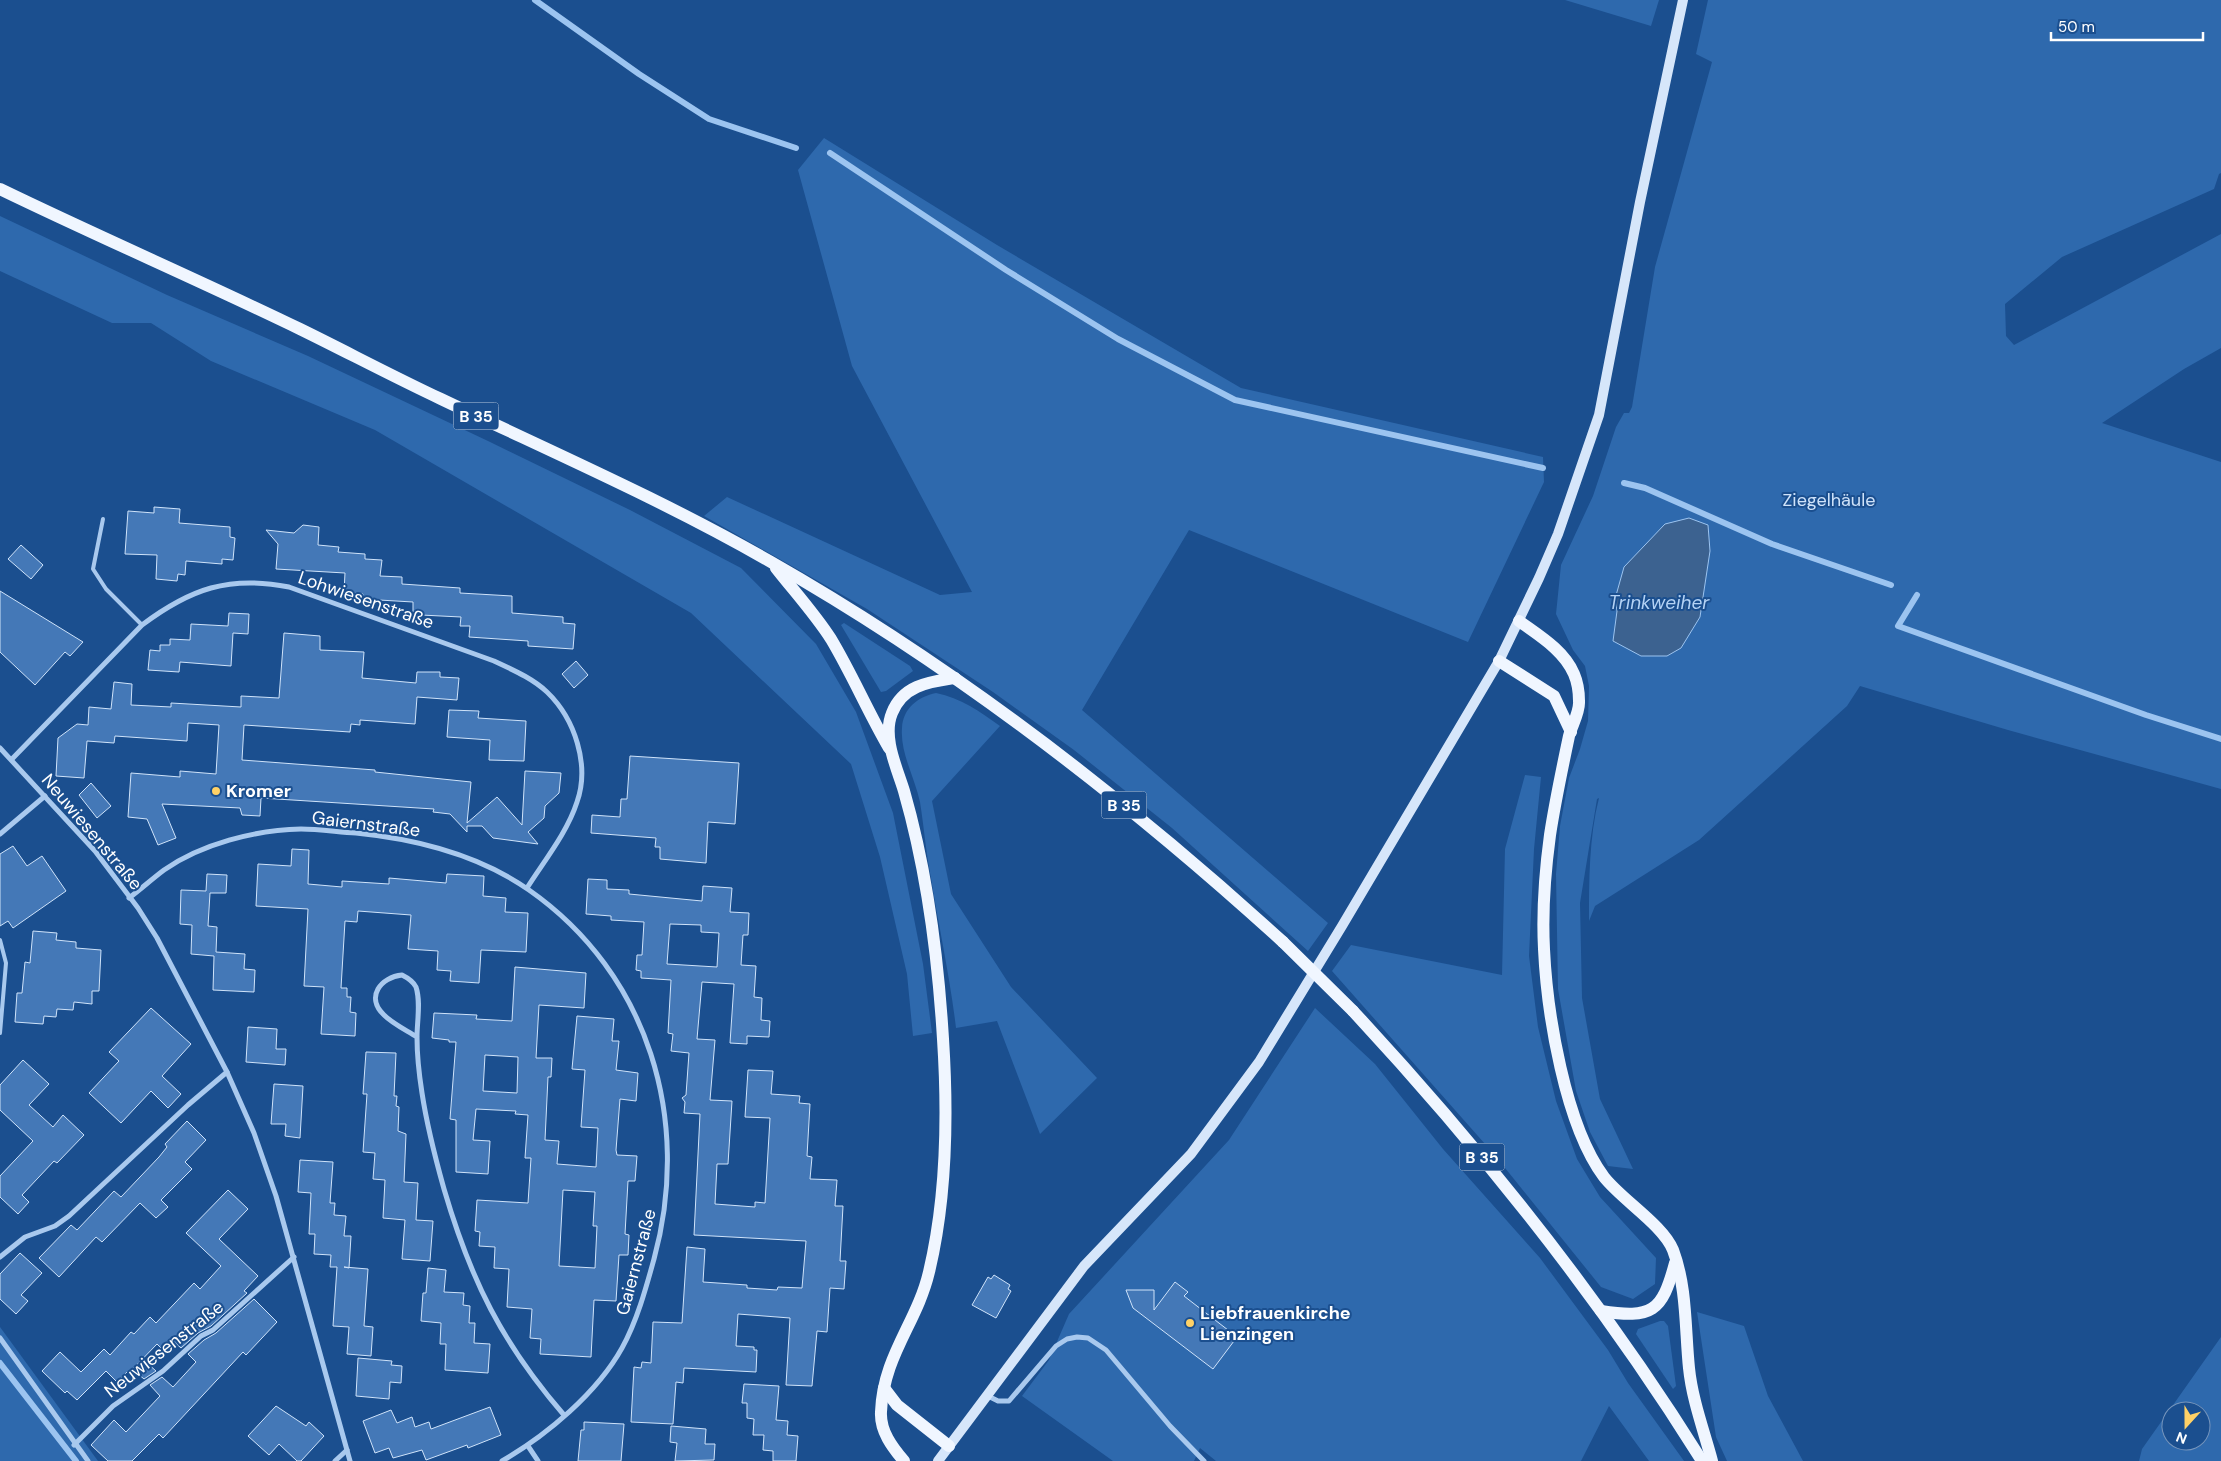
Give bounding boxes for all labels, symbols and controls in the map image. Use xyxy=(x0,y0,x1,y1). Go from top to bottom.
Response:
scale bar xyxy=(2051,10,2204,42)
text: 50 m xyxy=(2058,17,2095,37)
road number: B 35 xyxy=(454,402,498,430)
park label: Ziegelhäule xyxy=(1783,488,1875,512)
street label: Lohwiesenstraße xyxy=(295,566,437,634)
water label: Trinkweiher xyxy=(1609,590,1710,615)
street label: Neuwiesenstraße xyxy=(36,769,148,895)
place label: Kromer xyxy=(226,779,291,803)
marker: Kromer xyxy=(210,785,222,797)
road number: B 35 xyxy=(1102,792,1146,818)
street label: Gaiernstraße xyxy=(310,805,422,843)
road number: B 35 xyxy=(1460,1144,1504,1170)
street label: Gaiernstraße xyxy=(610,1206,662,1318)
street label: Neuwiesenstraße xyxy=(100,1295,228,1403)
place label: Liebfrauenkirche Lienzingen xyxy=(1200,1301,1351,1346)
marker: Liebfrauenkirche Lienzingen xyxy=(1184,1317,1196,1329)
north arrow xyxy=(2161,1401,2211,1451)
text: N xyxy=(2173,1428,2189,1448)

